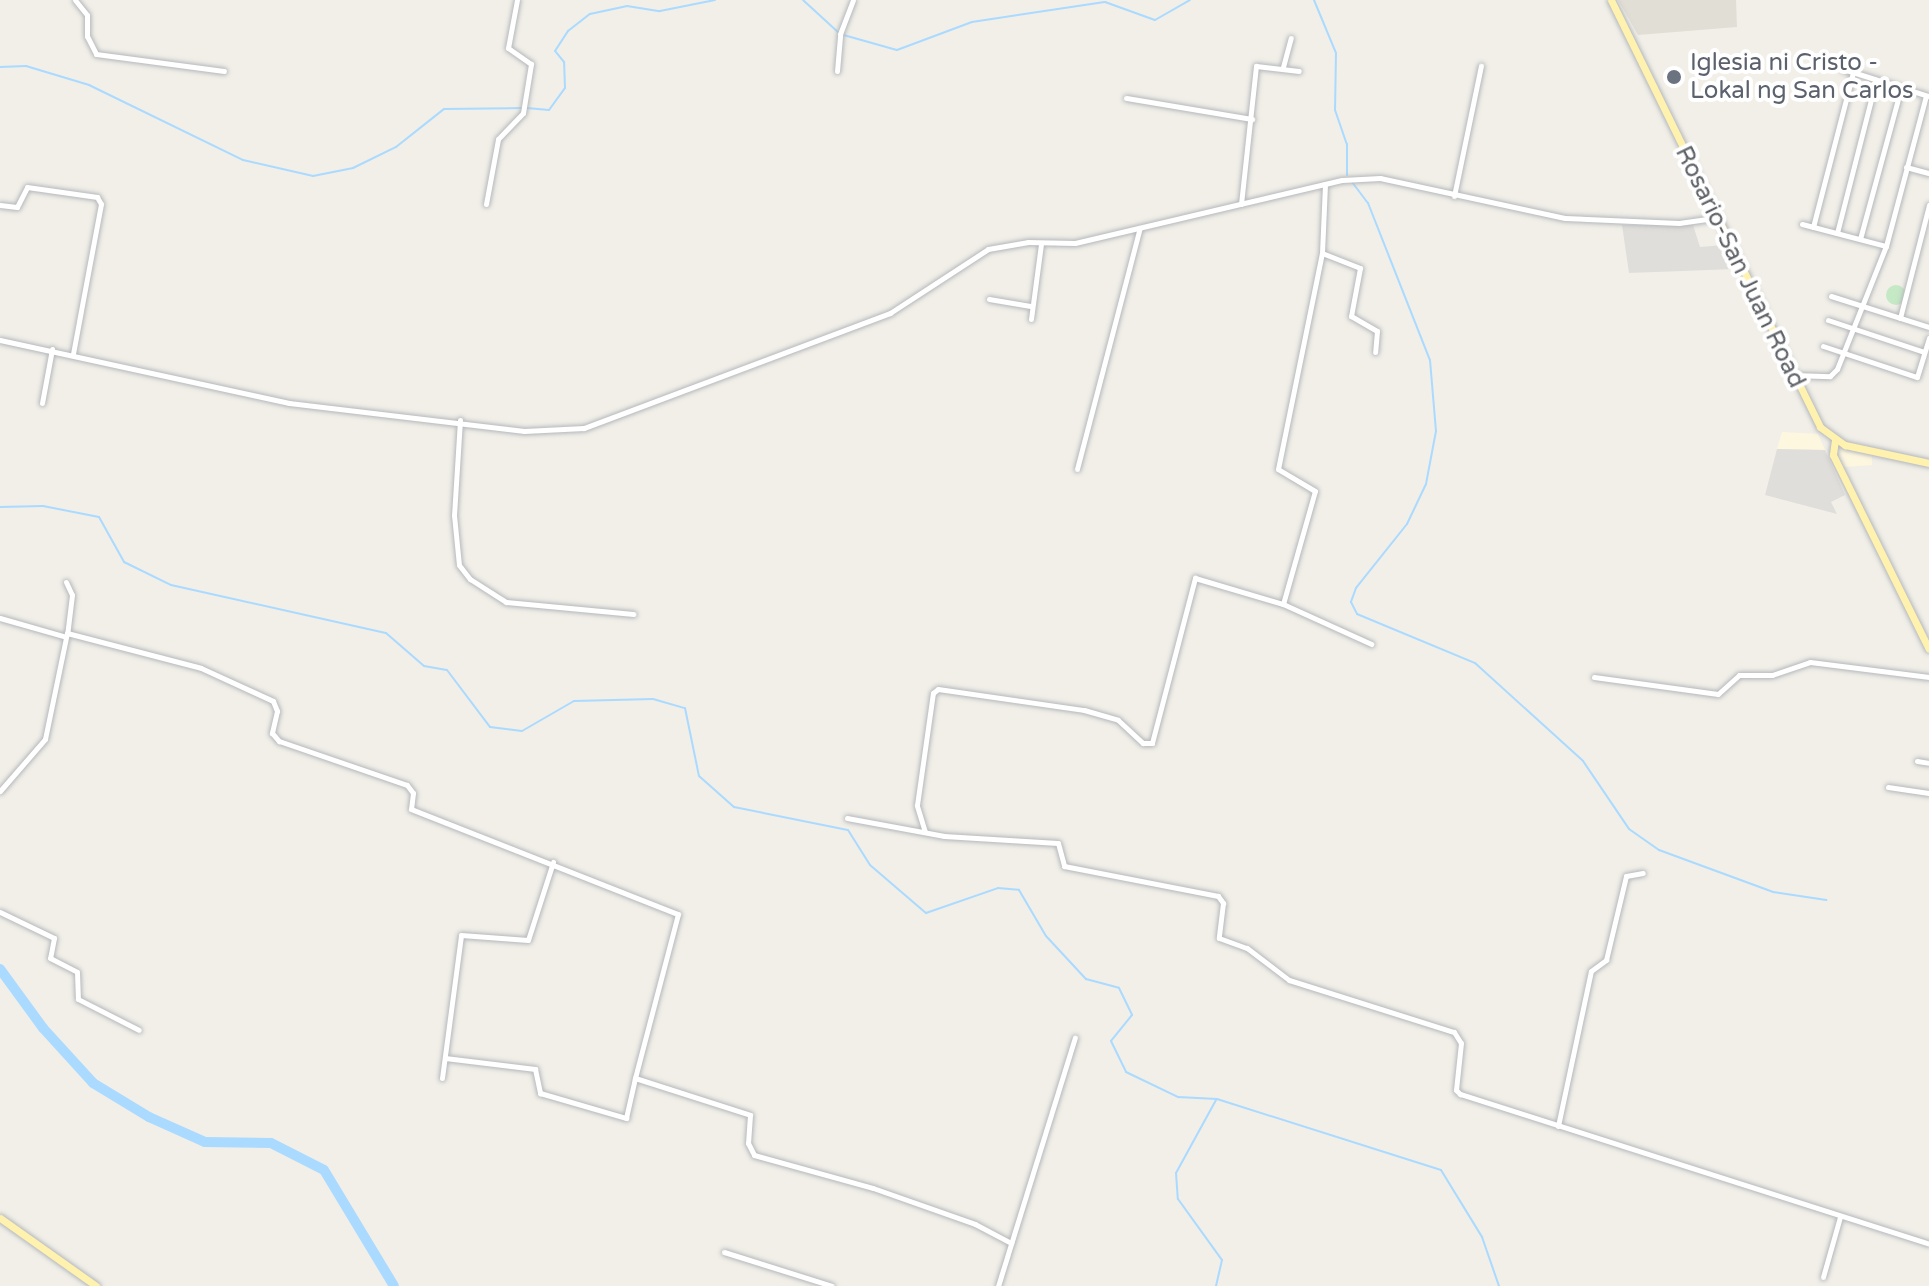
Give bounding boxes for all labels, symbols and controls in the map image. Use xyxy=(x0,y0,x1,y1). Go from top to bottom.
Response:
place label: Iglesia ni Cristo - Lokal ng San Carlos xyxy=(1690,49,1914,105)
marker: Iglesia ni Cristo - Lokal ng San Carlos xyxy=(1665,68,1683,86)
street label: Rosario-San Juan Road xyxy=(1669,141,1811,393)

